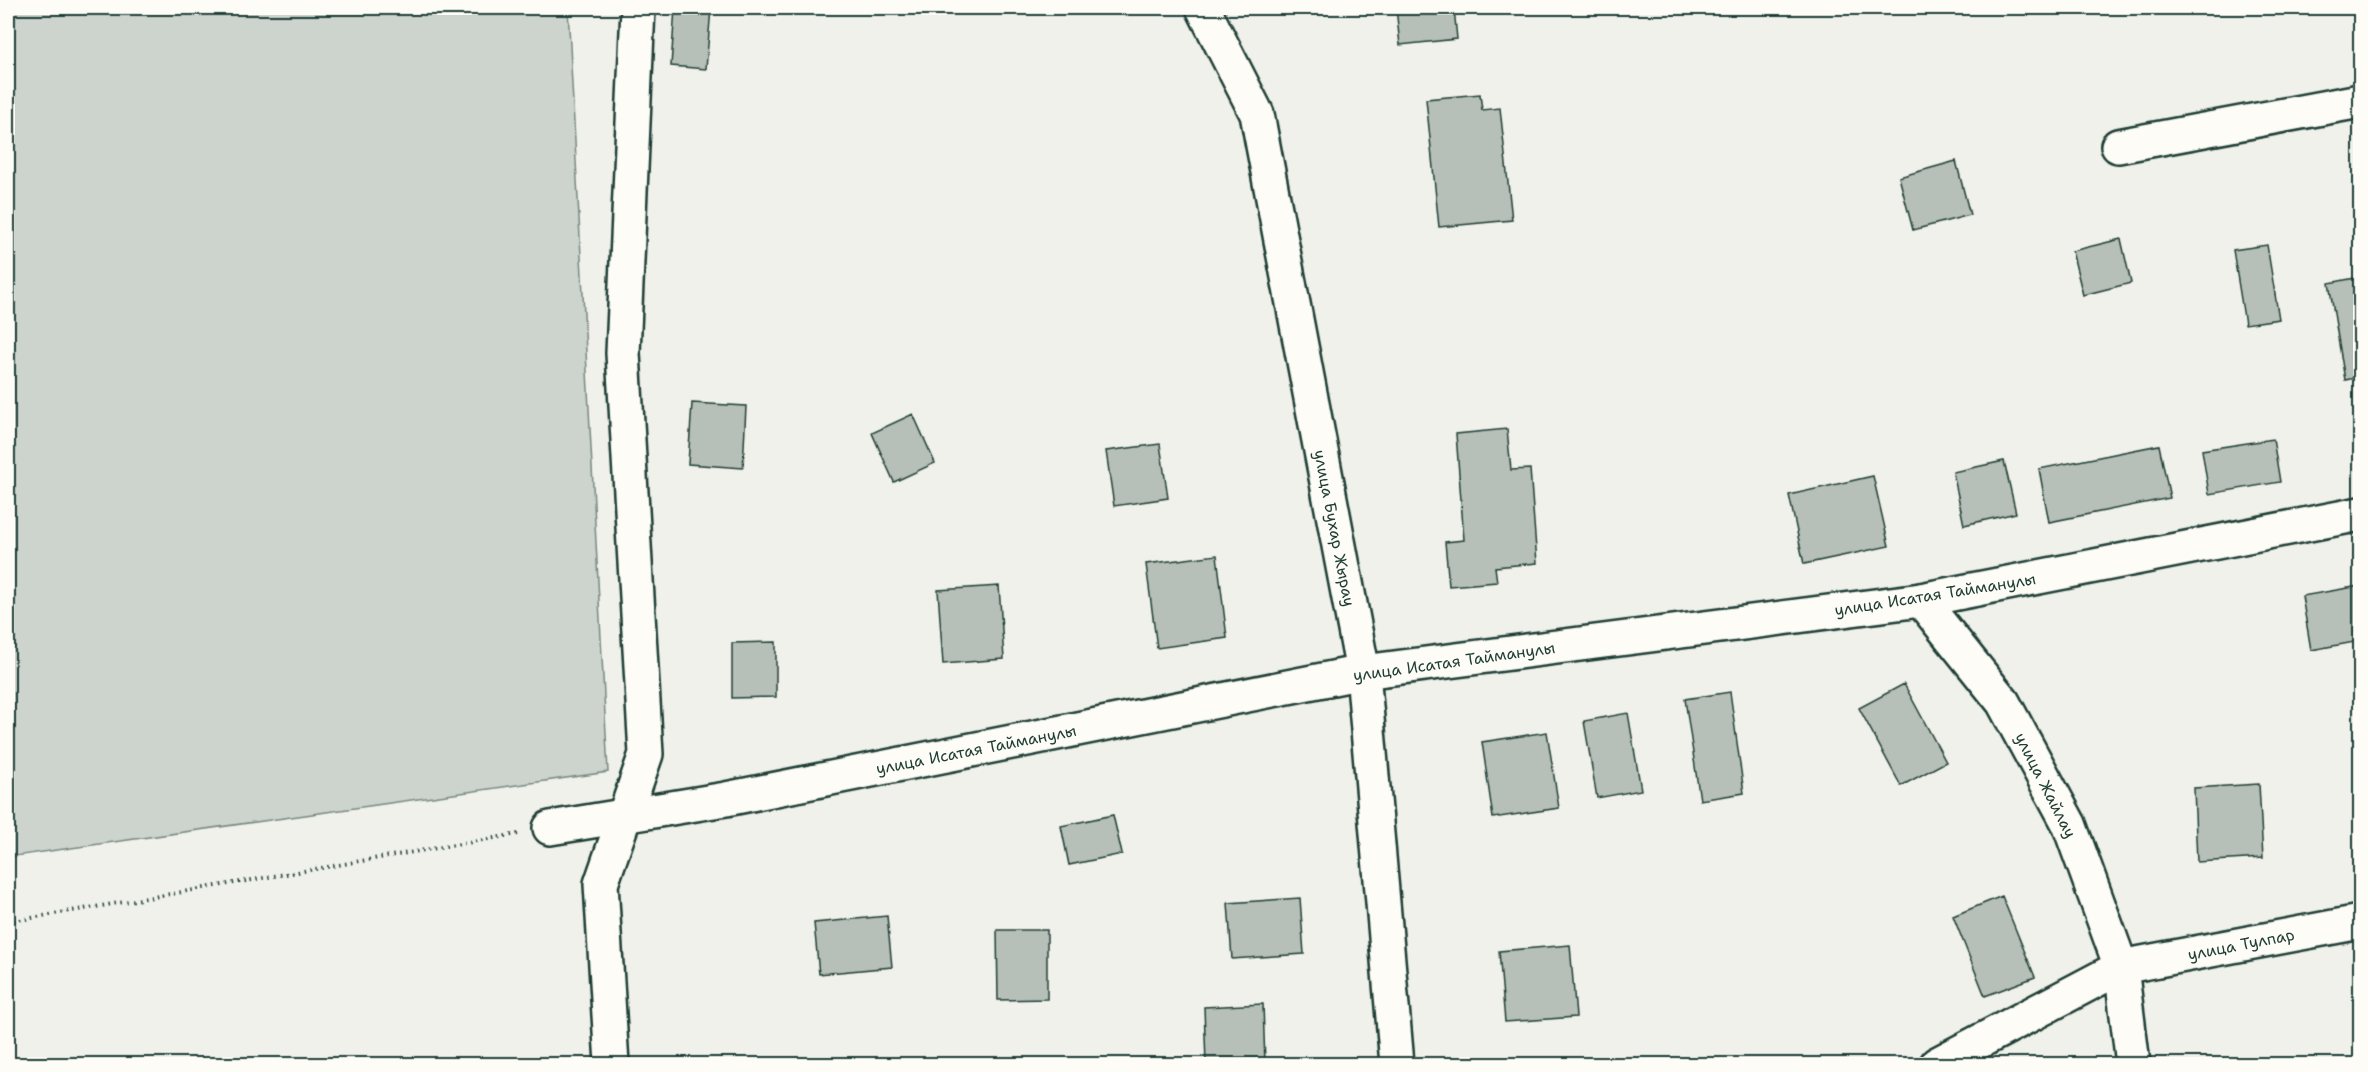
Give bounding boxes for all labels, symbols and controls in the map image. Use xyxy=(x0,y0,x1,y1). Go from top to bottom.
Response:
street label: улица Бухар Жырау xyxy=(1309,448,1360,608)
street label: улица Исатая Тайманулы xyxy=(1833,568,2037,621)
street label: улица Исатая Тайманулы xyxy=(1352,637,1556,686)
street label: улица Исатая Тайманулы xyxy=(874,720,1078,779)
street label: улица Жайлау xyxy=(2010,729,2081,842)
street label: улица Тулпар xyxy=(2186,924,2296,965)

